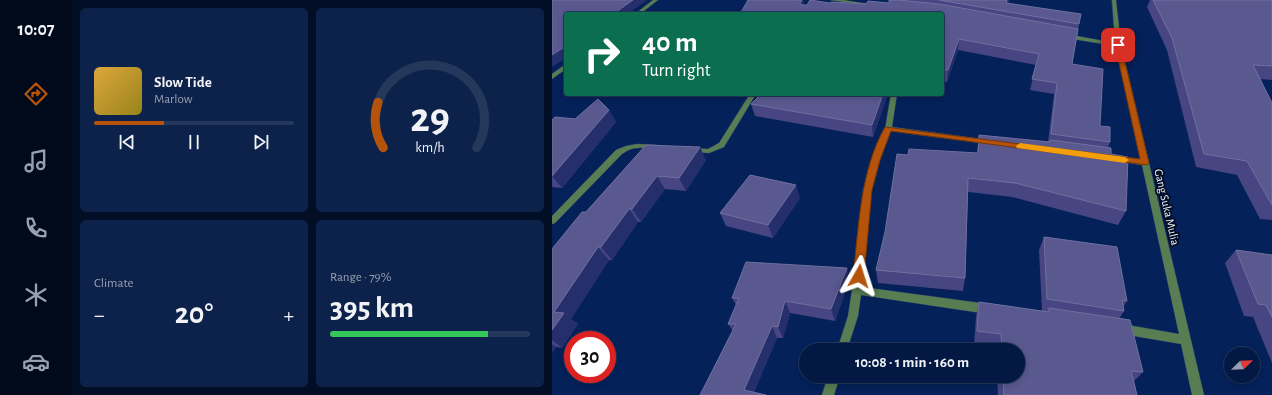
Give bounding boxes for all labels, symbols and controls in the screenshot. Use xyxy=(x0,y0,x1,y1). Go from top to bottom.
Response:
text: 10:07 xyxy=(17,21,55,39)
icon: right xyxy=(576,28,628,80)
pin xyxy=(1101,28,1135,62)
text: 40 m xyxy=(642,29,698,57)
icon: arrive xyxy=(1107,34,1129,56)
text: Turn right xyxy=(642,62,711,80)
text: Slow Tide xyxy=(154,75,212,90)
icon: directions xyxy=(22,80,50,108)
text: Marlow xyxy=(154,93,192,106)
text: 29 xyxy=(410,98,450,139)
icon: previous xyxy=(116,131,138,153)
icon: pause xyxy=(183,131,205,153)
icon: next xyxy=(250,131,272,153)
text: km/h xyxy=(415,141,445,155)
icon: music xyxy=(22,147,50,175)
street label: Gang Suka Mulia xyxy=(1152,168,1182,247)
icon: phone xyxy=(22,214,50,242)
position arrow xyxy=(838,255,880,297)
text: Range · 79% xyxy=(330,271,391,284)
text: Climate xyxy=(94,277,133,290)
icon: climate xyxy=(22,281,50,309)
text: 395 km xyxy=(330,293,414,323)
text: 20° xyxy=(175,299,213,329)
text: − xyxy=(94,304,105,326)
text: + xyxy=(283,304,294,326)
speed limit sign: 30 xyxy=(564,331,616,383)
north arrow xyxy=(1224,347,1260,383)
map controls xyxy=(1224,347,1260,383)
icon: car xyxy=(22,348,50,376)
text: 10:08 · 1 min · 160 m xyxy=(855,355,969,370)

